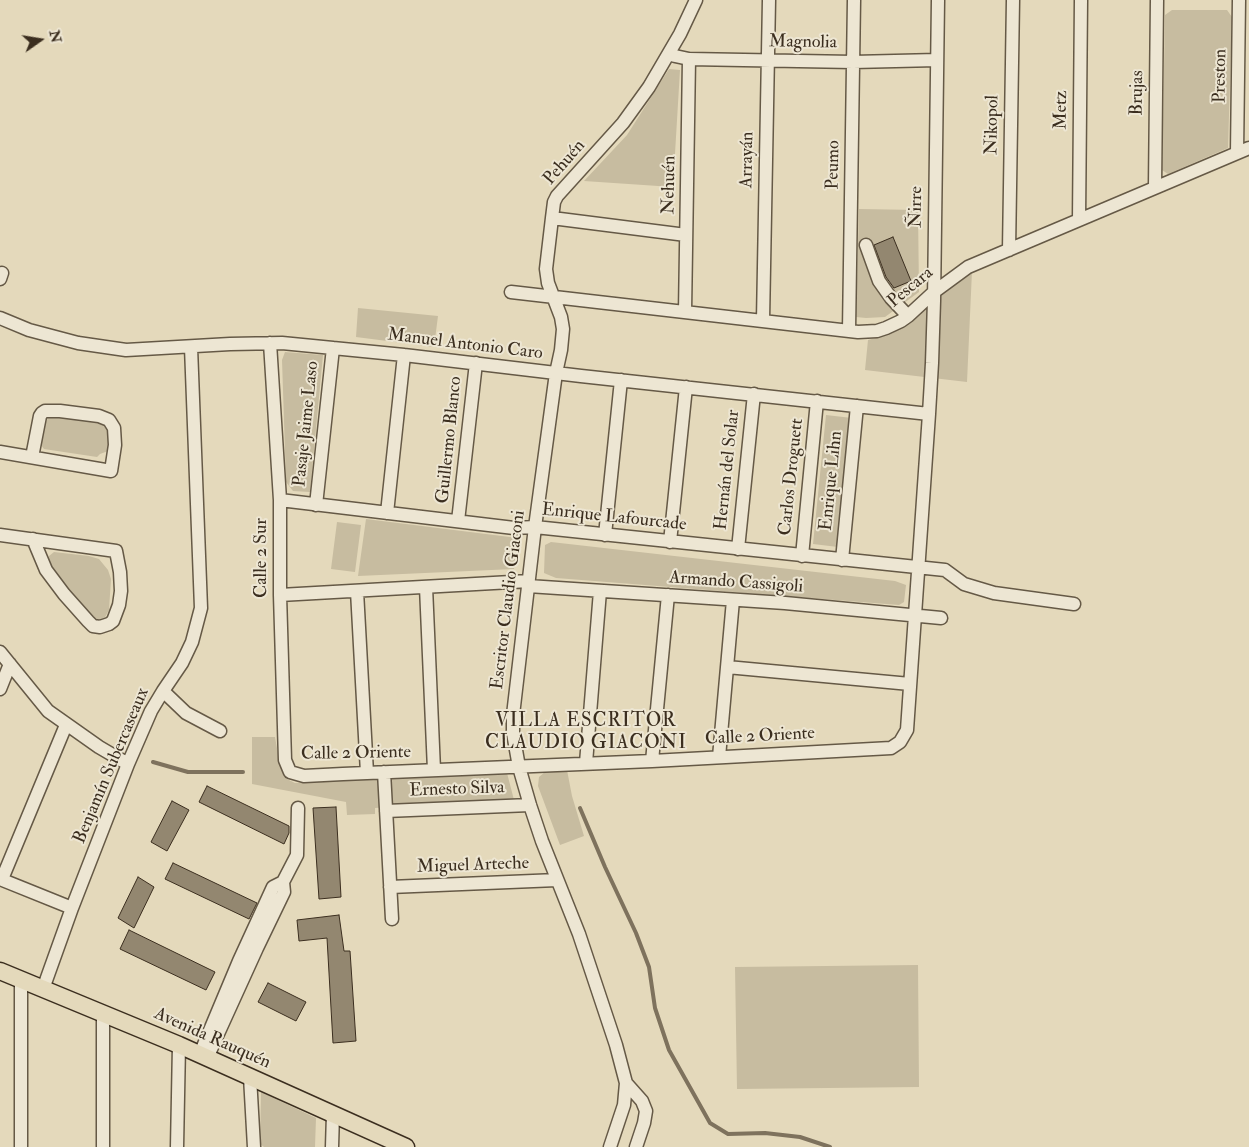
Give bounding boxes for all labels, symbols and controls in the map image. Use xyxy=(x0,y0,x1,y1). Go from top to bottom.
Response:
north arrow xyxy=(15,15,65,65)
text: N xyxy=(45,28,65,45)
street label: Magnolia xyxy=(769,32,837,54)
street label: Preston xyxy=(1210,49,1232,103)
street label: Brujas xyxy=(1127,70,1149,116)
street label: Metz xyxy=(1051,90,1073,130)
street label: Nikopol xyxy=(982,95,1004,155)
street label: Arrayán xyxy=(737,132,759,188)
street label: Pehuén xyxy=(539,136,591,190)
street label: Peumo xyxy=(823,140,845,190)
street label: Nehuén xyxy=(659,155,681,215)
street label: Ñirre xyxy=(906,186,928,228)
street label: Pescara xyxy=(884,263,938,313)
street label: Manuel Antonio Caro xyxy=(386,325,544,365)
street label: Pasaje Jaime Laso xyxy=(290,360,324,488)
street label: Guillermo Blanco xyxy=(433,375,467,505)
street label: Hernán del Solar xyxy=(711,409,745,531)
street label: Carlos Droguett xyxy=(775,417,809,537)
street label: Enrique Lihn xyxy=(816,430,848,532)
street label: Enrique Lafourcade xyxy=(541,500,687,536)
street label: Escritor Claudio Giaconi xyxy=(487,509,531,691)
street label: Calle 2 Sur xyxy=(251,518,273,598)
street label: Armando Cassigoli xyxy=(668,568,804,598)
street label: Benjamín Subercaseaux xyxy=(69,685,155,847)
district label: VILLA ESCRITOR CLAUDIO GIACONI xyxy=(483,711,689,755)
street label: Calle 2 Oriente xyxy=(705,723,815,751)
street label: Calle 2 Oriente xyxy=(301,742,411,766)
street label: Ernesto Silva xyxy=(409,778,505,802)
street label: Miguel Arteche xyxy=(417,853,529,879)
street label: Avenida Rauquén xyxy=(150,1004,274,1074)

